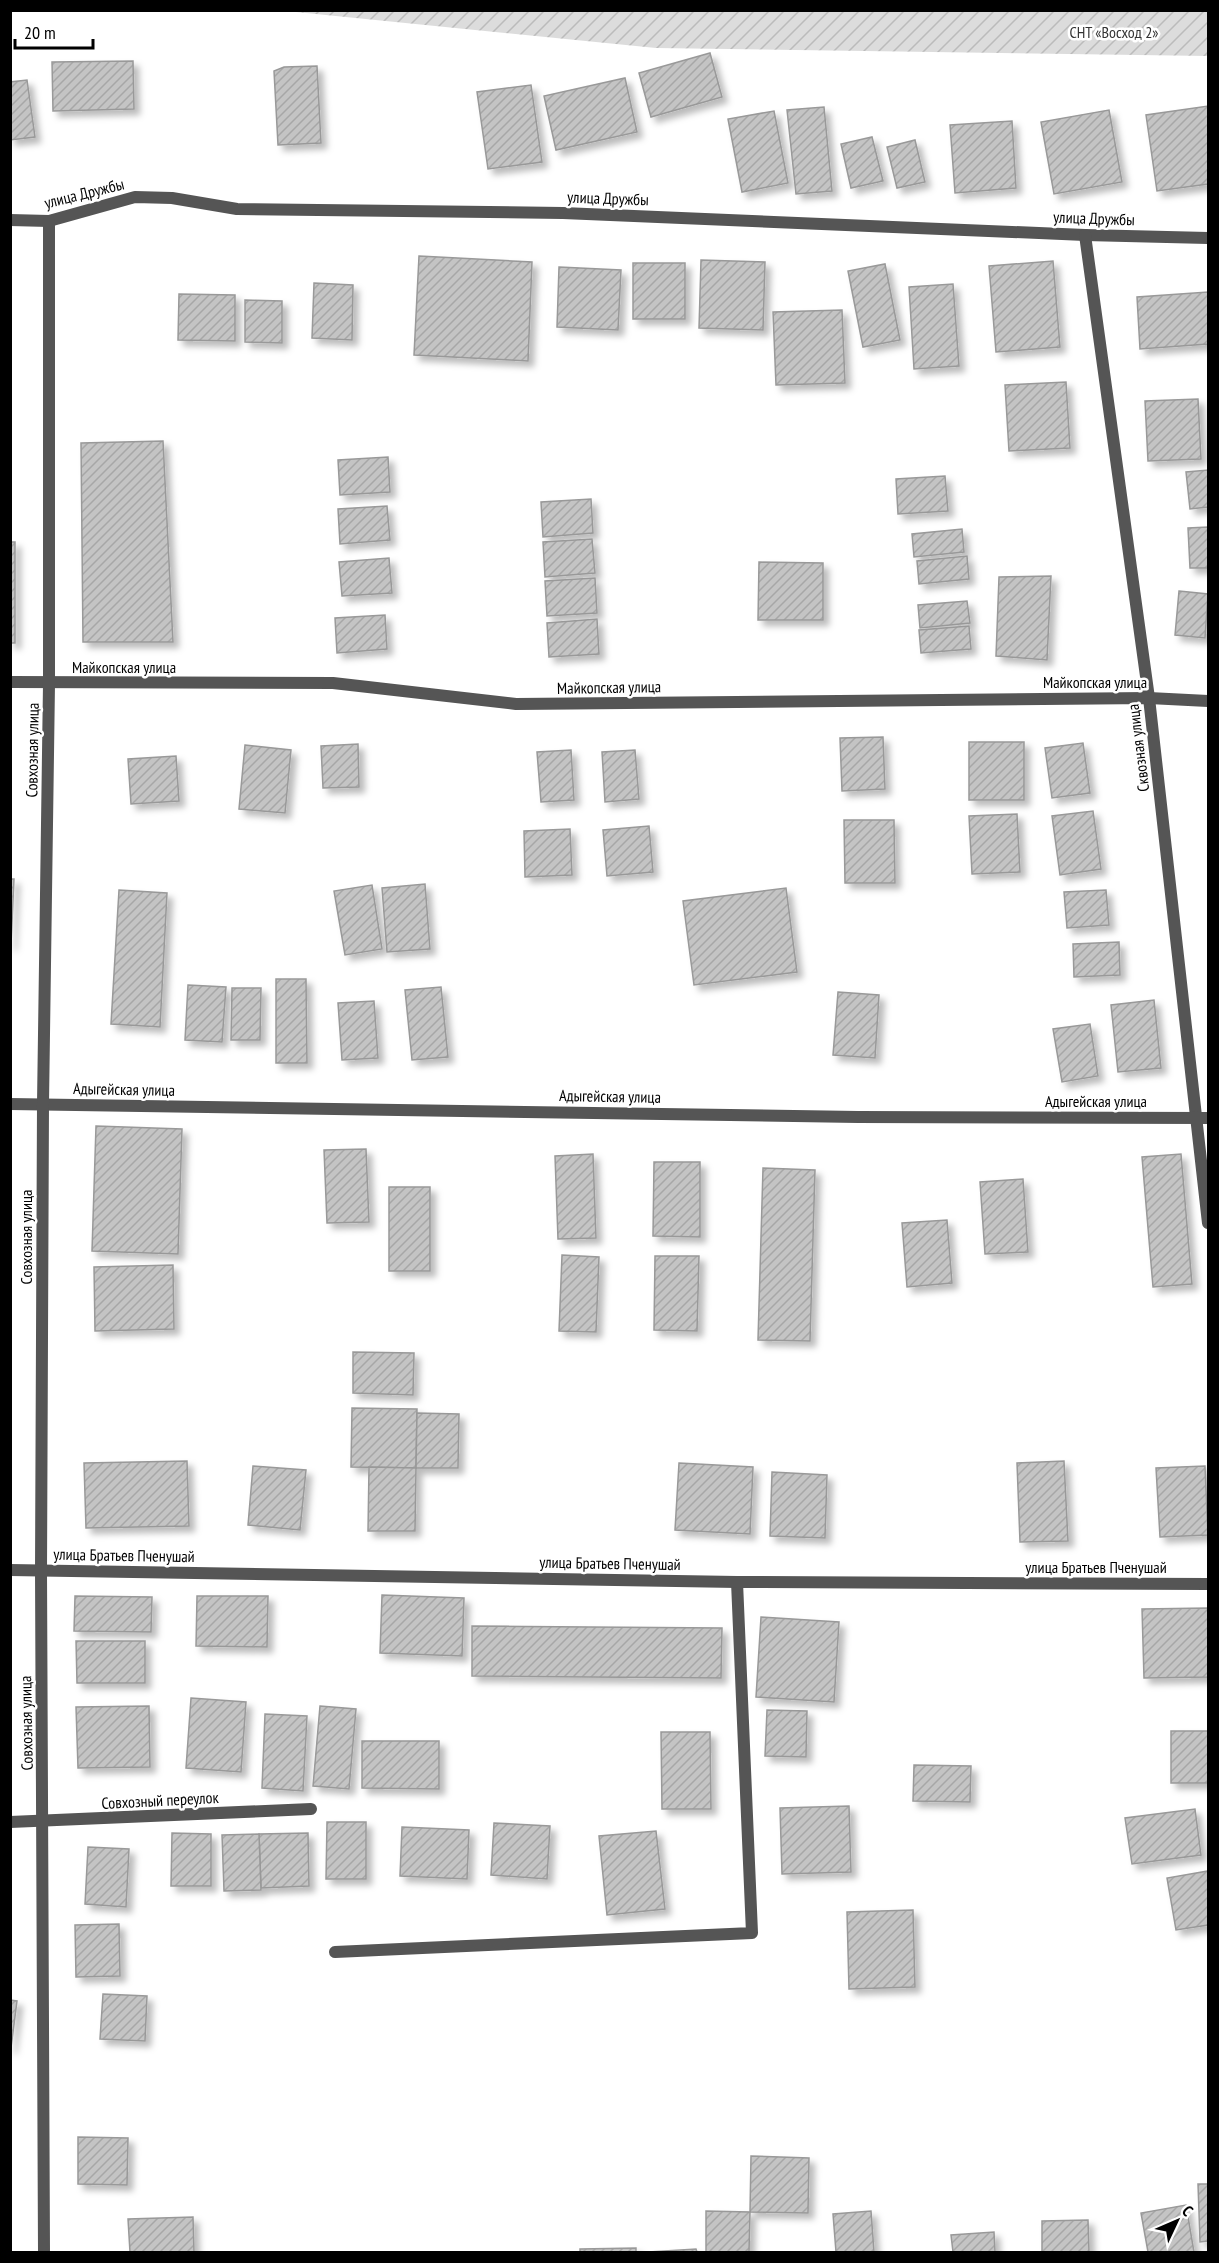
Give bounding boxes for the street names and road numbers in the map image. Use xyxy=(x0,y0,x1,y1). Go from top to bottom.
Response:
street label: улица Дружбы xyxy=(42,173,126,213)
street label: улица Дружбы xyxy=(567,187,649,209)
street label: улица Дружбы xyxy=(1053,207,1135,229)
street label: Майкопская улица xyxy=(72,657,176,677)
street label: Майкопская улица xyxy=(1043,672,1147,692)
street label: Майкопская улица xyxy=(557,676,661,698)
street label: Совхозная улица xyxy=(21,702,43,798)
street label: Сквозная улица xyxy=(1123,703,1153,793)
street label: Адыгейская улица xyxy=(73,1078,175,1100)
street label: Адыгейская улица xyxy=(559,1085,661,1107)
street label: Адыгейская улица xyxy=(1045,1091,1147,1111)
street label: Совхозная улица xyxy=(16,1190,36,1284)
street label: улица Братьев Пченушай xyxy=(53,1544,195,1566)
street label: улица Братьев Пченушай xyxy=(539,1552,681,1574)
street label: улица Братьев Пченушай xyxy=(1025,1557,1167,1577)
street label: Совхозная улица xyxy=(15,1675,37,1771)
street label: Совхозный переулок xyxy=(101,1787,220,1813)

